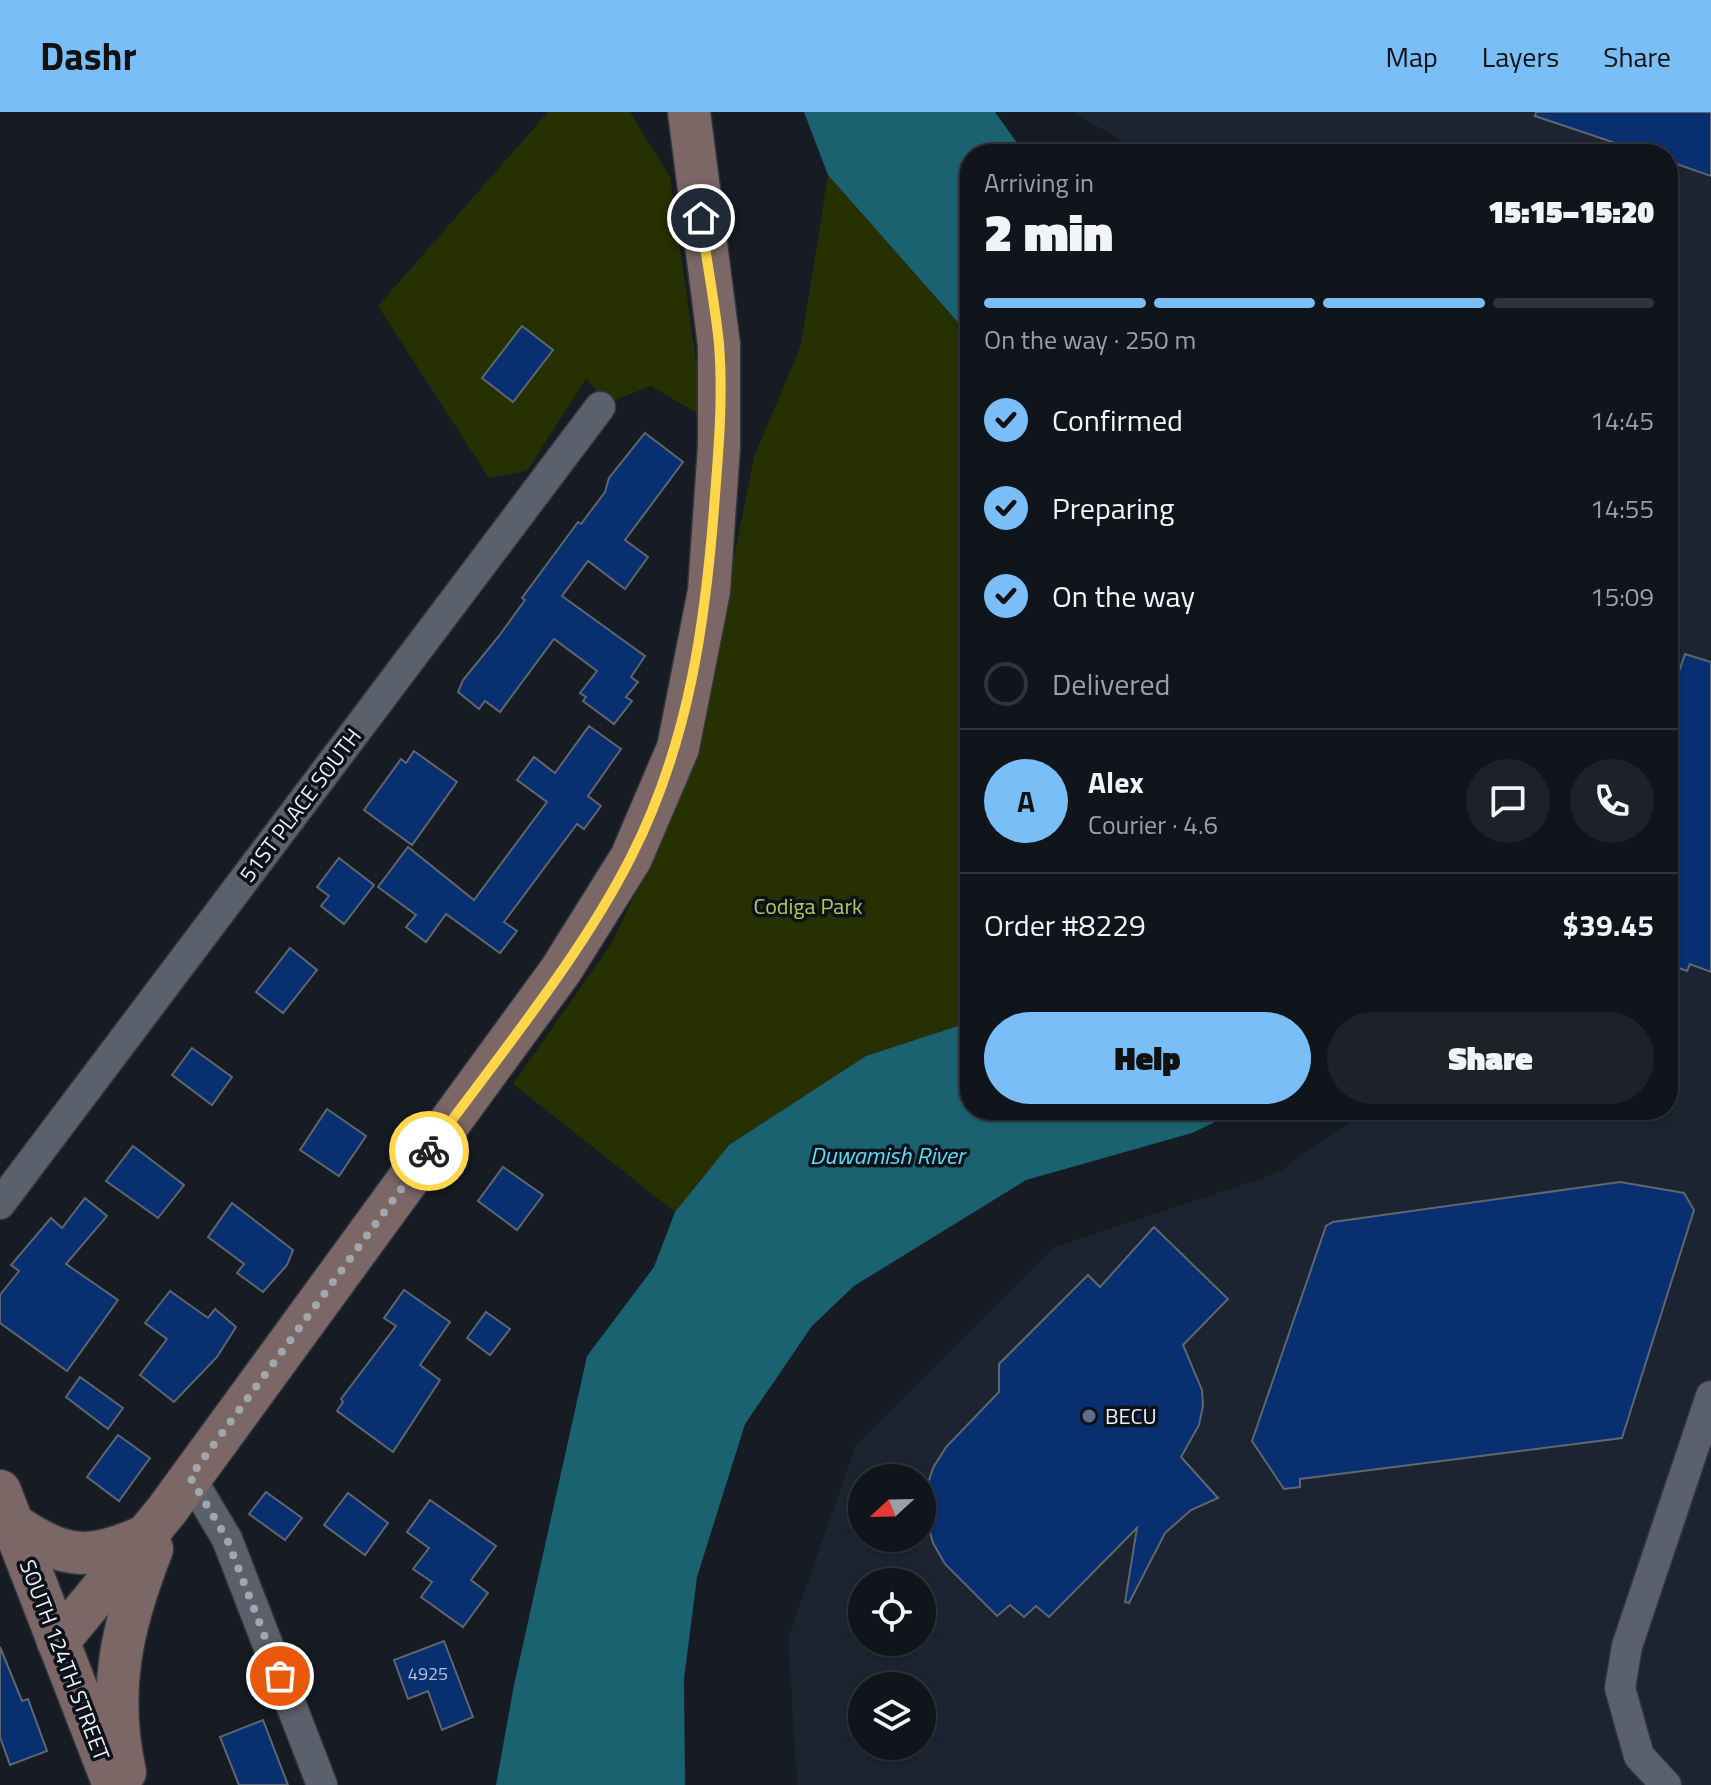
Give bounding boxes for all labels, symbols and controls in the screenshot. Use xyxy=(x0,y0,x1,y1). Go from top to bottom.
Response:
text: Dashr xyxy=(40,27,137,85)
text: Map xyxy=(1385,35,1438,78)
text: Layers xyxy=(1482,35,1559,78)
text: Share xyxy=(1603,35,1671,78)
text: Arriving in xyxy=(984,163,1094,202)
pin xyxy=(667,184,735,252)
text: 15:15–15:20 xyxy=(1488,189,1654,235)
text: 2 min xyxy=(984,192,1113,271)
icon: home xyxy=(679,196,723,240)
text: On the way · 250 m xyxy=(984,320,1196,359)
text: Confirmed xyxy=(1052,397,1183,443)
icon: check xyxy=(984,398,1028,442)
text: 14:45 xyxy=(1590,401,1654,440)
text: Preparing xyxy=(1052,485,1174,531)
icon: check xyxy=(984,486,1028,530)
text: 14:55 xyxy=(1590,489,1654,528)
text: On the way xyxy=(1052,573,1195,619)
icon: check xyxy=(984,574,1028,618)
text: 15:09 xyxy=(1590,577,1654,616)
text: Delivered xyxy=(1052,661,1170,707)
street label: 51ST PLACE SOUTH xyxy=(231,721,369,889)
text: Alex xyxy=(1088,759,1144,805)
button: chat xyxy=(1466,759,1550,843)
button: phone xyxy=(1570,759,1654,843)
text: A xyxy=(1017,778,1035,824)
text: Courier · 4.6 xyxy=(1088,805,1218,844)
park label: Codiga Park xyxy=(753,889,863,923)
text: Order #8229 xyxy=(984,902,1146,948)
text: $39.45 xyxy=(1562,902,1654,948)
button: Help xyxy=(984,1012,1311,1104)
button: Share xyxy=(1327,1012,1654,1104)
courier xyxy=(389,1111,469,1191)
icon: bike xyxy=(407,1129,451,1173)
water label: Duwamish River xyxy=(810,1137,968,1173)
place label: BECU xyxy=(1105,1399,1157,1433)
marker: BECU xyxy=(1080,1407,1098,1425)
north arrow xyxy=(848,1464,936,1552)
map controls xyxy=(848,1464,936,1760)
street label: SOUTH 124TH STREET xyxy=(11,1554,119,1766)
button: locate xyxy=(848,1568,936,1656)
pin xyxy=(246,1642,314,1710)
icon: bag xyxy=(258,1654,302,1698)
house number: 4925 xyxy=(408,1660,448,1687)
button: layers xyxy=(848,1672,936,1760)

